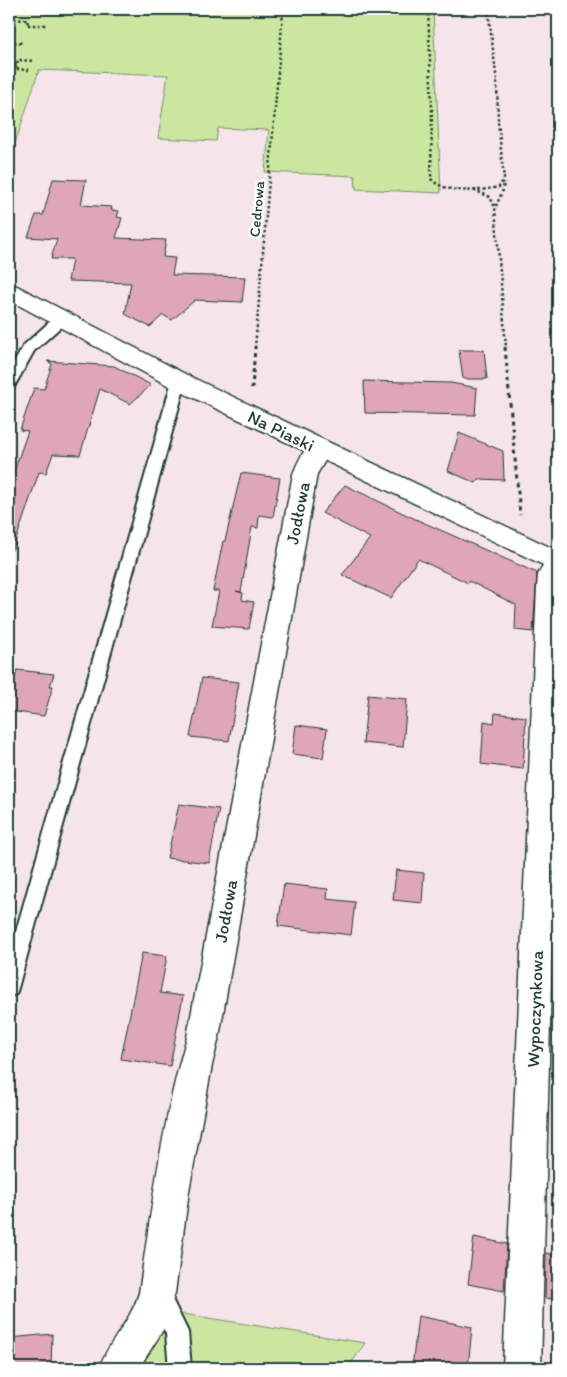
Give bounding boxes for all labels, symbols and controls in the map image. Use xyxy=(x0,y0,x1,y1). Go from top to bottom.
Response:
street label: Cedrowa xyxy=(246,180,268,238)
street label: Na Piaski xyxy=(244,405,318,457)
street label: Jodłowa xyxy=(281,479,315,546)
street label: Jodłowa xyxy=(210,877,242,944)
street label: Wypoczynkowa xyxy=(522,949,548,1068)

